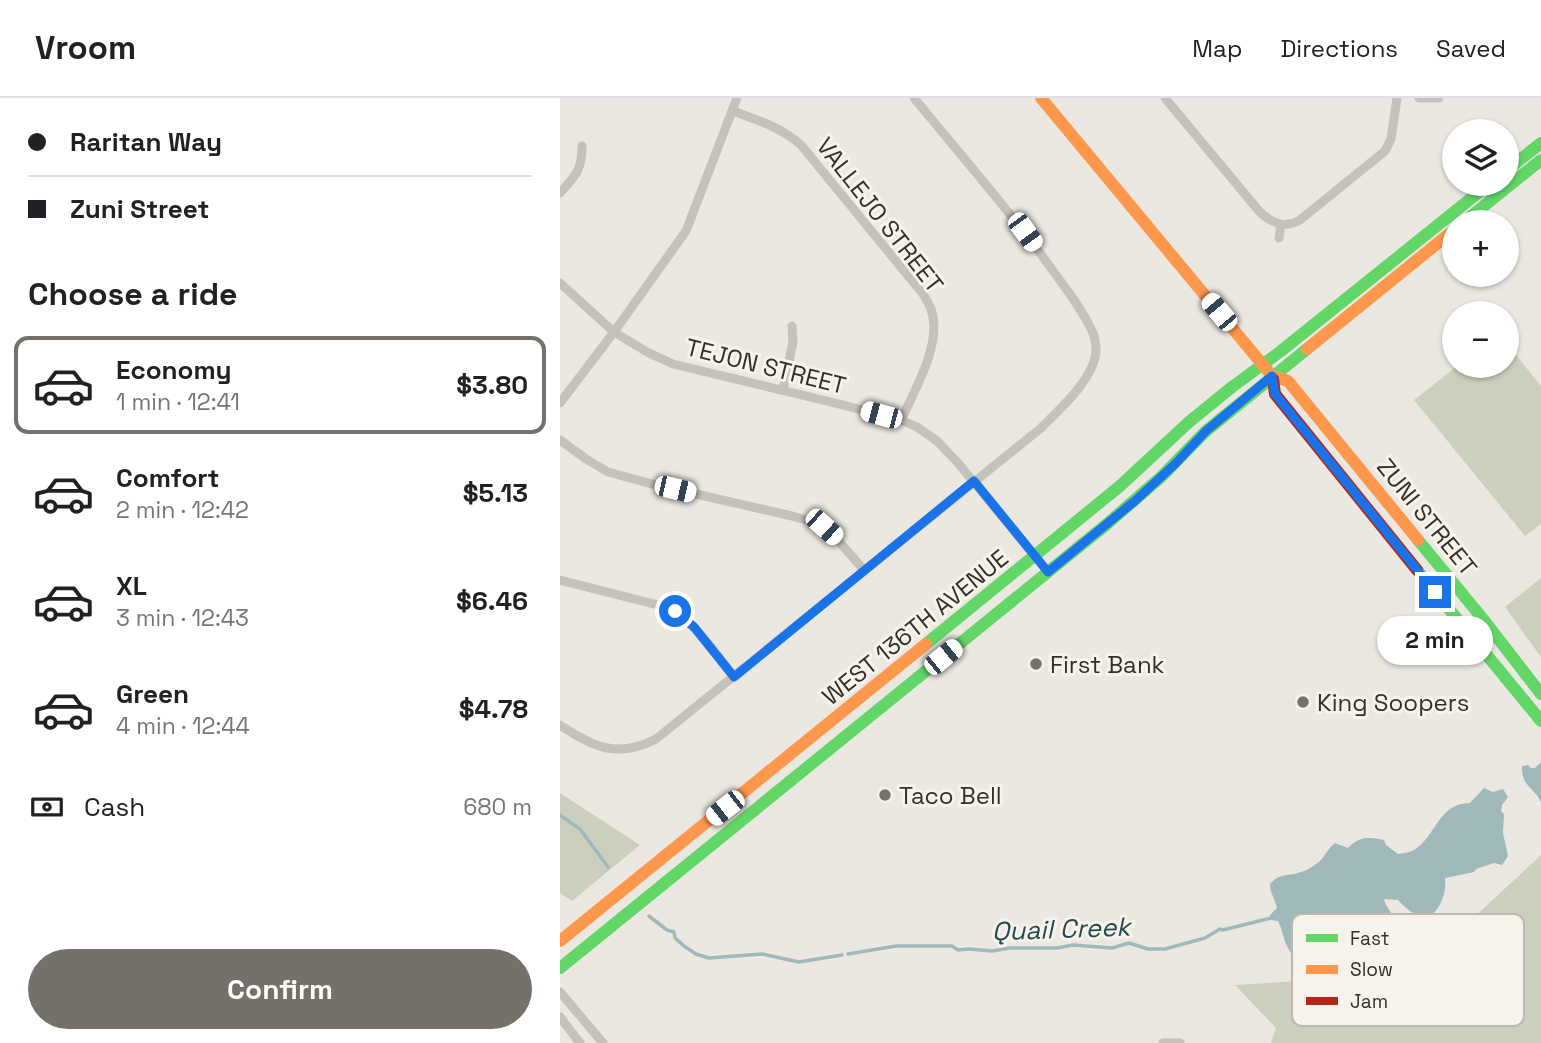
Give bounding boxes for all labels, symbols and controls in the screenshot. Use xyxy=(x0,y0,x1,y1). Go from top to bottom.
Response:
text: Vroom xyxy=(35,27,136,69)
text: Map xyxy=(1192,33,1242,64)
text: Directions xyxy=(1280,33,1398,64)
text: Saved xyxy=(1436,33,1506,64)
map controls xyxy=(1442,119,1519,378)
button: layers xyxy=(1442,119,1519,196)
text: Raritan Way xyxy=(70,125,222,159)
street label: VALLEJO STREET xyxy=(810,131,950,299)
text: Zuni Street xyxy=(70,192,209,226)
car xyxy=(1005,209,1046,255)
button: + xyxy=(1442,210,1519,287)
text: Choose a ride xyxy=(28,274,238,314)
car xyxy=(1198,289,1241,335)
button: − xyxy=(1442,301,1519,378)
street label: TEJON STREET xyxy=(683,331,849,401)
text: Economy xyxy=(116,353,232,387)
icon: car xyxy=(32,354,95,417)
text: $3.80 xyxy=(456,368,528,402)
text: 1 min · 12:41 xyxy=(116,387,240,417)
car xyxy=(858,399,905,431)
street label: ZUNI STREET xyxy=(1370,452,1484,582)
text: Comfort xyxy=(116,461,219,495)
icon: car xyxy=(32,462,95,525)
car xyxy=(653,474,698,504)
text: $5.13 xyxy=(463,476,528,510)
text: 2 min · 12:42 xyxy=(116,495,249,525)
car xyxy=(802,505,847,549)
street label: WEST 136TH AVENUE xyxy=(816,542,1014,712)
text: XL xyxy=(116,569,147,603)
icon: car xyxy=(32,570,95,633)
route end xyxy=(1419,576,1451,608)
text: $6.46 xyxy=(456,584,528,618)
route start xyxy=(659,595,691,627)
text: 3 min · 12:43 xyxy=(116,603,249,633)
callout: 2 min xyxy=(1377,616,1493,666)
text: 2 min xyxy=(1405,625,1465,655)
car xyxy=(921,636,966,678)
place label: First Bank xyxy=(1050,649,1165,680)
marker: First Bank xyxy=(1028,656,1044,672)
text: Green xyxy=(116,677,189,711)
icon: car xyxy=(32,678,95,741)
place label: King Soopers xyxy=(1317,687,1469,718)
text: $4.78 xyxy=(459,692,528,726)
marker: King Soopers xyxy=(1295,694,1311,710)
text: 4 min · 12:44 xyxy=(116,711,250,741)
place label: Taco Bell xyxy=(899,780,1002,811)
car xyxy=(702,787,749,829)
marker: Taco Bell xyxy=(877,787,893,803)
icon: cash xyxy=(28,788,66,826)
text: Cash xyxy=(84,790,145,824)
text: 680 m xyxy=(463,792,532,822)
water label: Quail Creek xyxy=(991,909,1134,948)
legend xyxy=(1292,914,1524,1026)
text: Fast xyxy=(1350,926,1390,951)
button: Confirm xyxy=(28,949,532,1029)
text: Slow xyxy=(1350,957,1393,982)
text: Jam xyxy=(1350,989,1388,1014)

